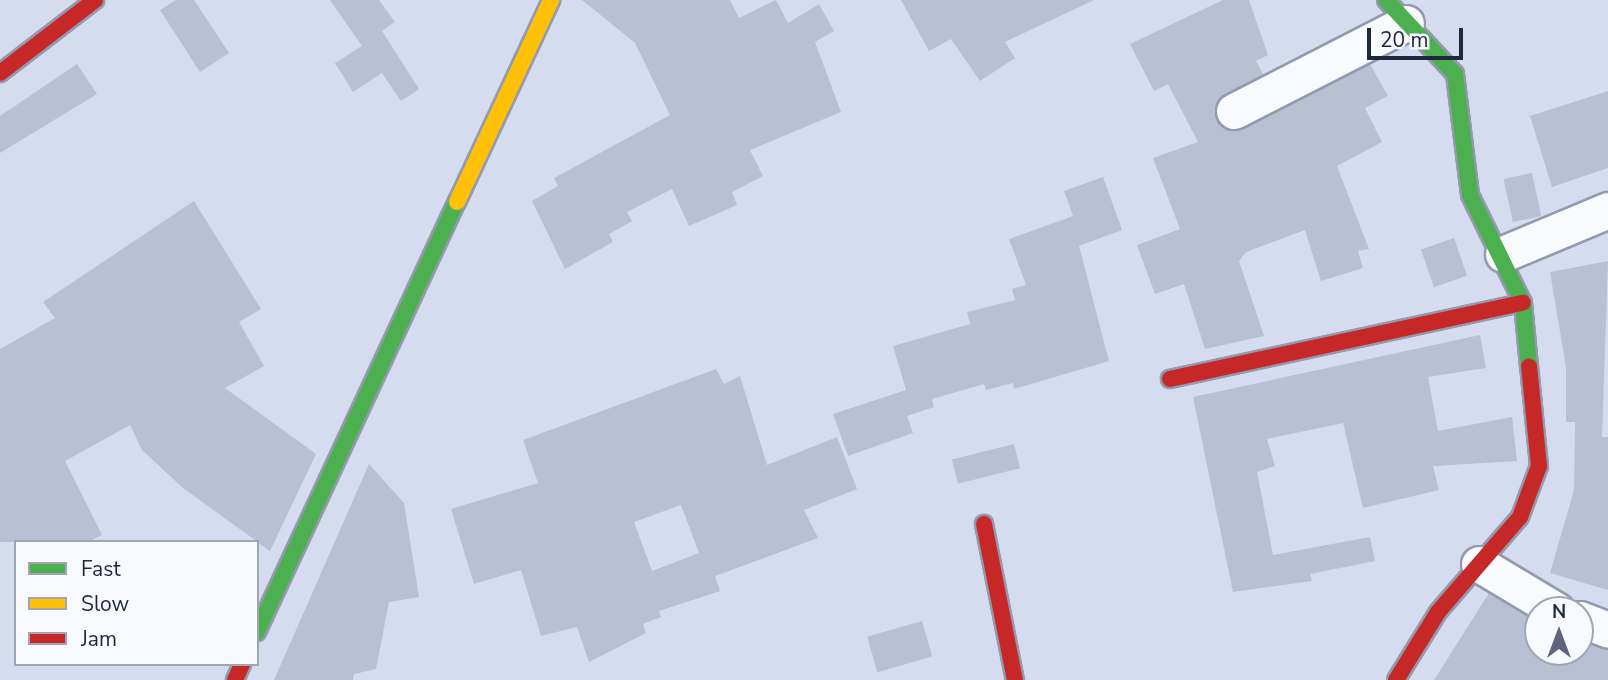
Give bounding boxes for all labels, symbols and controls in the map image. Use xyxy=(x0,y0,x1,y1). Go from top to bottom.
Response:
scale bar xyxy=(1370,14,1466,58)
text: 20 m xyxy=(1380,26,1429,54)
legend xyxy=(14,540,259,666)
text: Fast xyxy=(81,555,121,583)
text: Slow xyxy=(81,590,129,618)
north arrow xyxy=(1524,596,1594,666)
text: N xyxy=(1552,599,1566,625)
text: Jam xyxy=(81,625,117,653)

